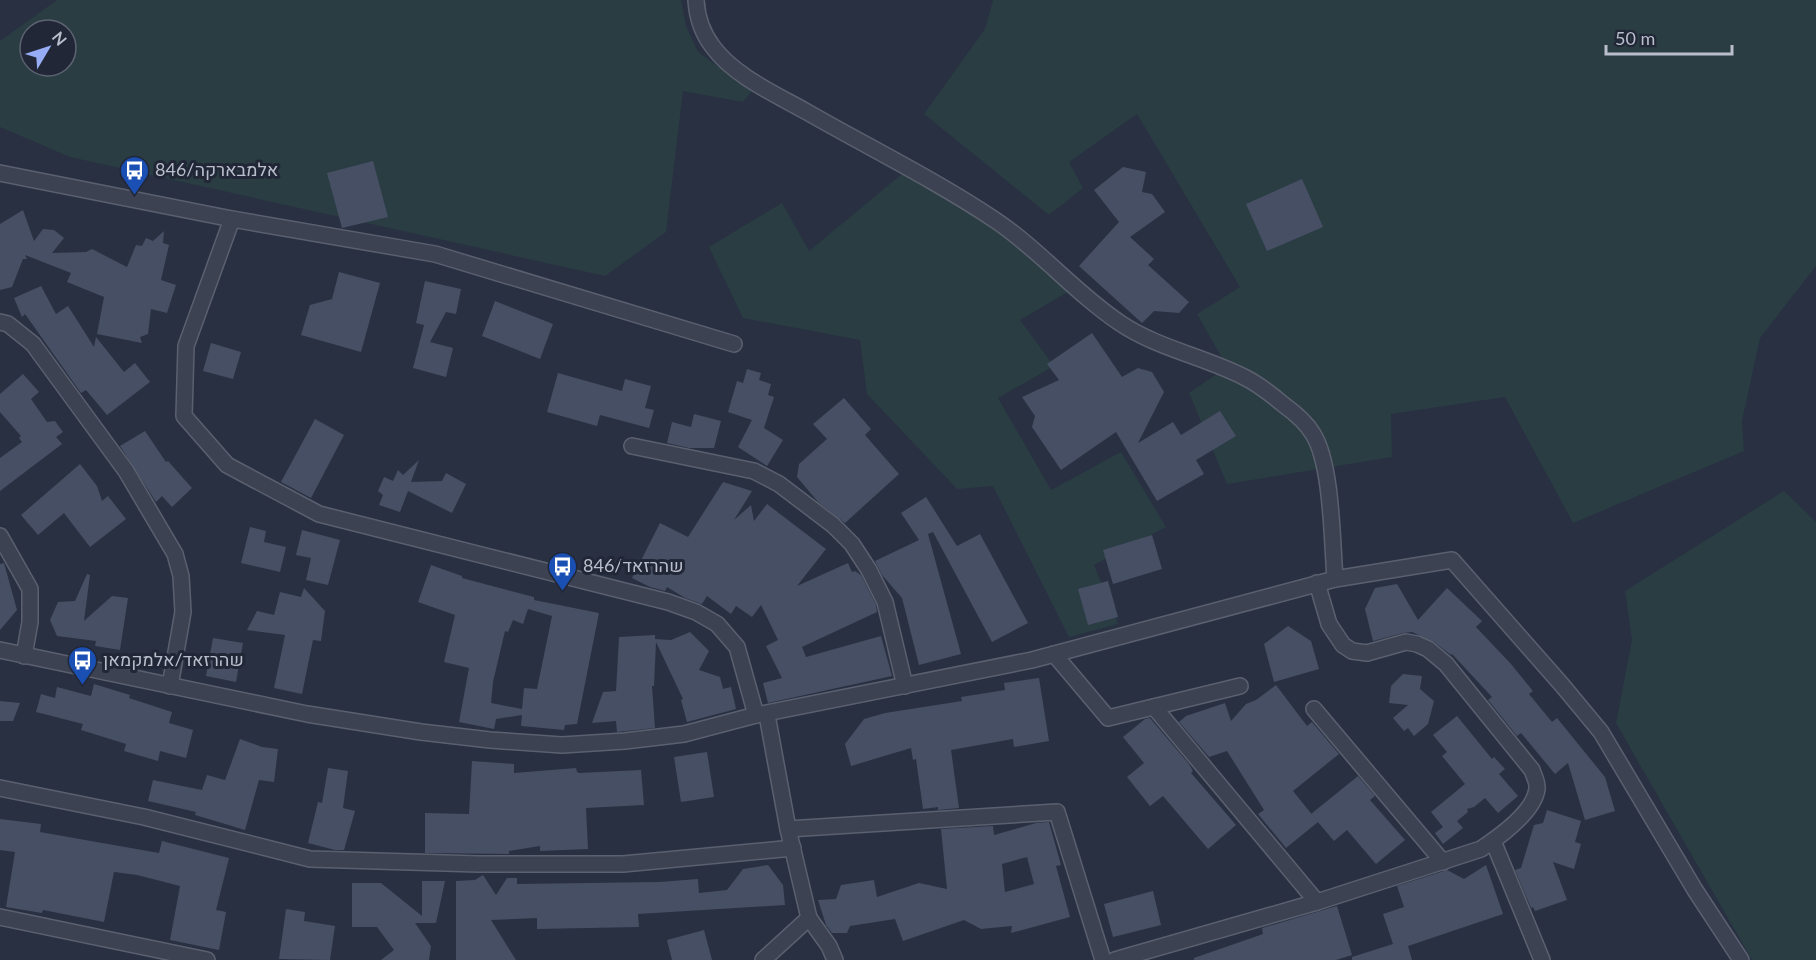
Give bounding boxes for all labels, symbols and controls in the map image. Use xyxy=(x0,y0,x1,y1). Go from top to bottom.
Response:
north arrow xyxy=(18,18,78,78)
scale bar xyxy=(1606,18,1732,56)
text: N xyxy=(49,27,71,49)
text: 50 m xyxy=(1615,27,1655,49)
bus stop icon: אלמבארקה/846 xyxy=(118,154,150,196)
place label: אלמבארקה/846 xyxy=(155,158,278,180)
bus stop icon: 846/שהרזאד xyxy=(546,550,578,592)
place label: 846/שהרזאד xyxy=(583,554,683,576)
bus stop icon: שהרזאד/אלמקמאן xyxy=(66,644,98,686)
place label: שהרזאד/אלמקמאן xyxy=(103,648,244,670)

